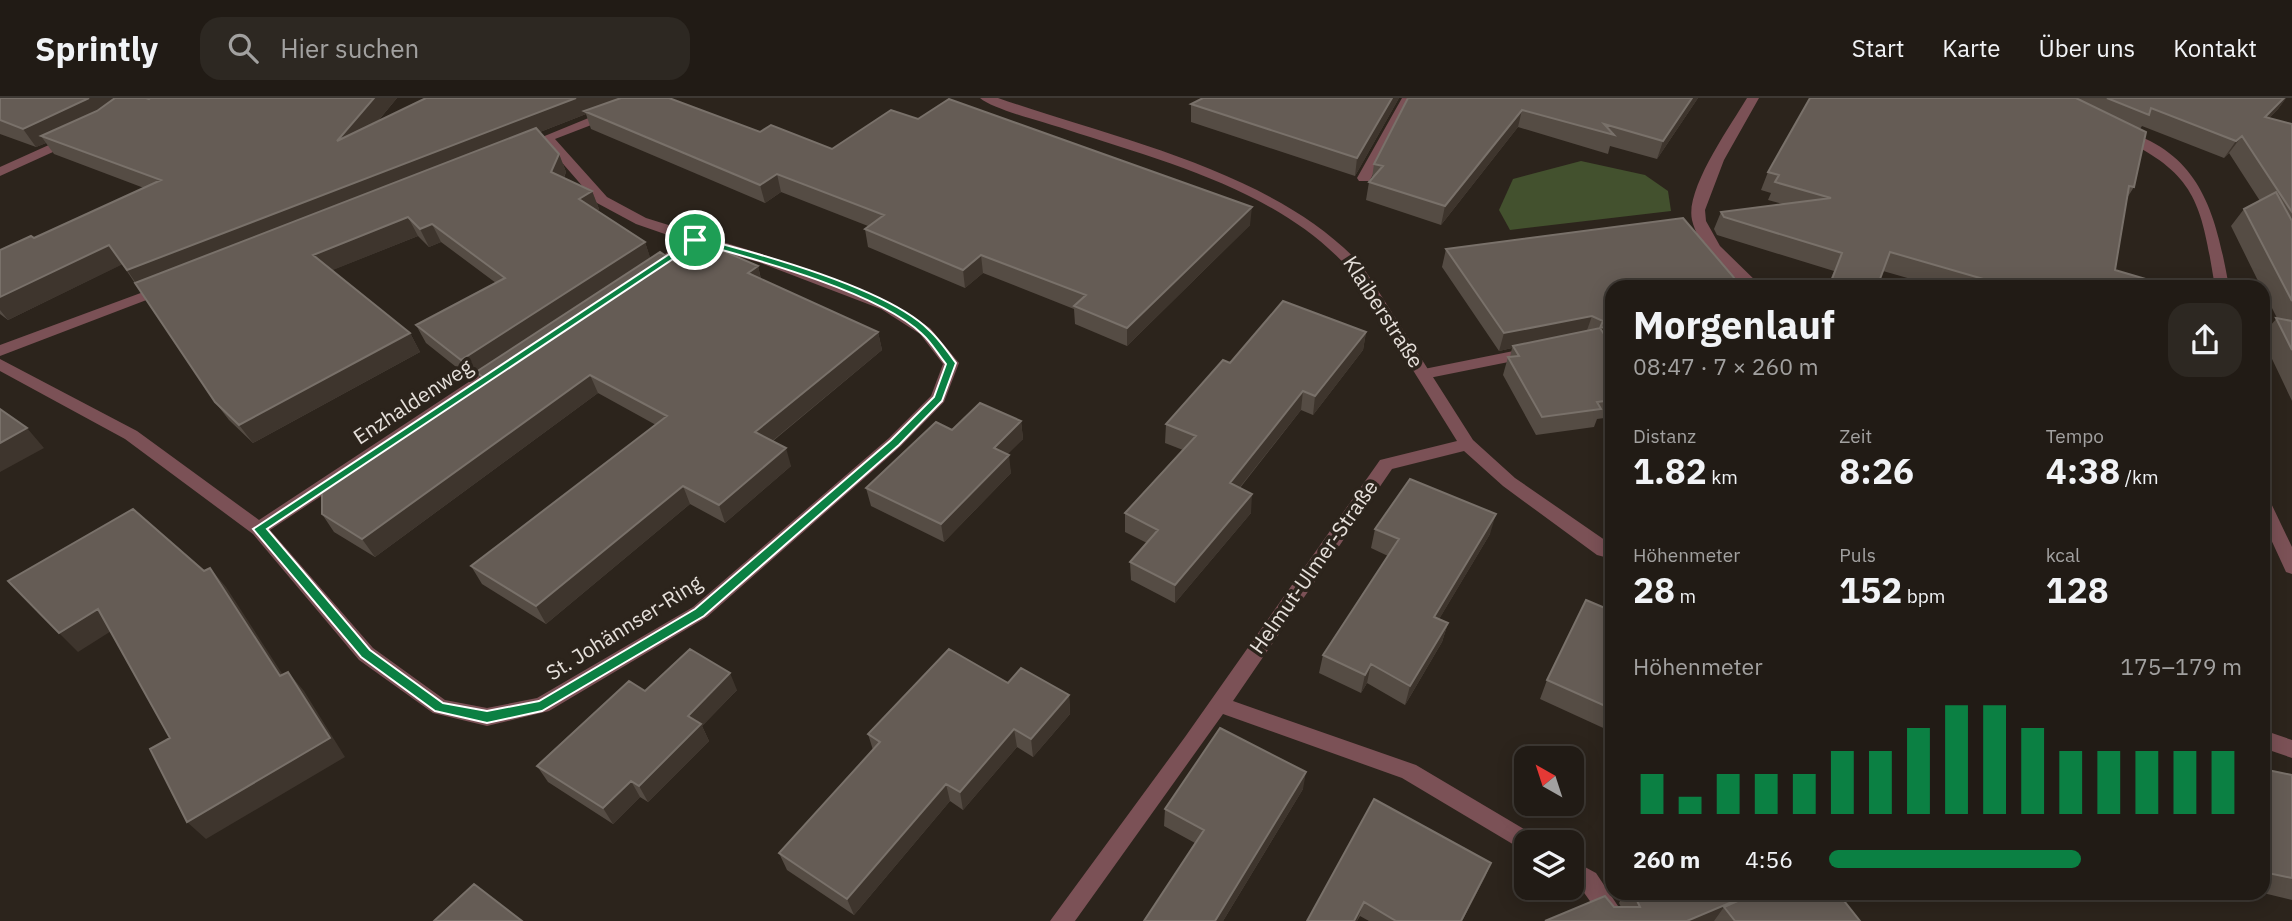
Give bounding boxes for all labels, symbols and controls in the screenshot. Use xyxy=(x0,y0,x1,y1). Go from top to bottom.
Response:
search box xyxy=(200,17,690,80)
text: Sprintly xyxy=(35,27,158,70)
icon: search xyxy=(224,29,262,67)
text: Hier suchen xyxy=(280,31,419,65)
text: Start xyxy=(1852,32,1904,64)
text: Karte xyxy=(1942,32,2000,64)
text: Über uns xyxy=(2038,32,2135,64)
text: Kontakt xyxy=(2173,32,2257,64)
pin xyxy=(665,210,725,270)
icon: arrive xyxy=(676,221,714,259)
street label: Klaiberstraße xyxy=(1337,250,1430,373)
text: Morgenlauf xyxy=(1633,300,1835,349)
button: share xyxy=(2168,303,2242,377)
text: 08:47 · 7 × 260 m xyxy=(1633,351,1819,381)
street label: Enzhaldenweg xyxy=(347,352,478,450)
text: Distanz xyxy=(1633,424,1696,448)
text: Zeit xyxy=(1839,424,1872,448)
text: Tempo xyxy=(2046,424,2104,448)
text: 1.82 xyxy=(1633,448,1707,494)
text: 8:26 xyxy=(1839,448,1914,494)
text: 4:38 xyxy=(2046,448,2120,494)
text: km xyxy=(1707,465,1738,489)
text: /km xyxy=(2120,465,2159,489)
street label: Helmut-Ulmer-Straße xyxy=(1243,474,1384,659)
text: Höhenmeter xyxy=(1633,543,1740,567)
text: Puls xyxy=(1839,543,1876,567)
text: kcal xyxy=(2046,543,2080,567)
text: 28 xyxy=(1633,567,1675,613)
text: 152 xyxy=(1839,567,1902,613)
text: 128 xyxy=(2046,567,2109,613)
street label: St. Johännser-Ring xyxy=(540,568,707,686)
text: m xyxy=(1675,584,1696,608)
text: bpm xyxy=(1902,584,1945,608)
text: Höhenmeter xyxy=(1633,651,1763,681)
text: 175–179 m xyxy=(2120,651,2242,681)
north arrow xyxy=(1514,746,1584,816)
map controls xyxy=(1514,746,1584,900)
button: layers xyxy=(1514,830,1584,900)
text: 260 m xyxy=(1633,844,1700,874)
text: 4:56 xyxy=(1745,844,1793,874)

